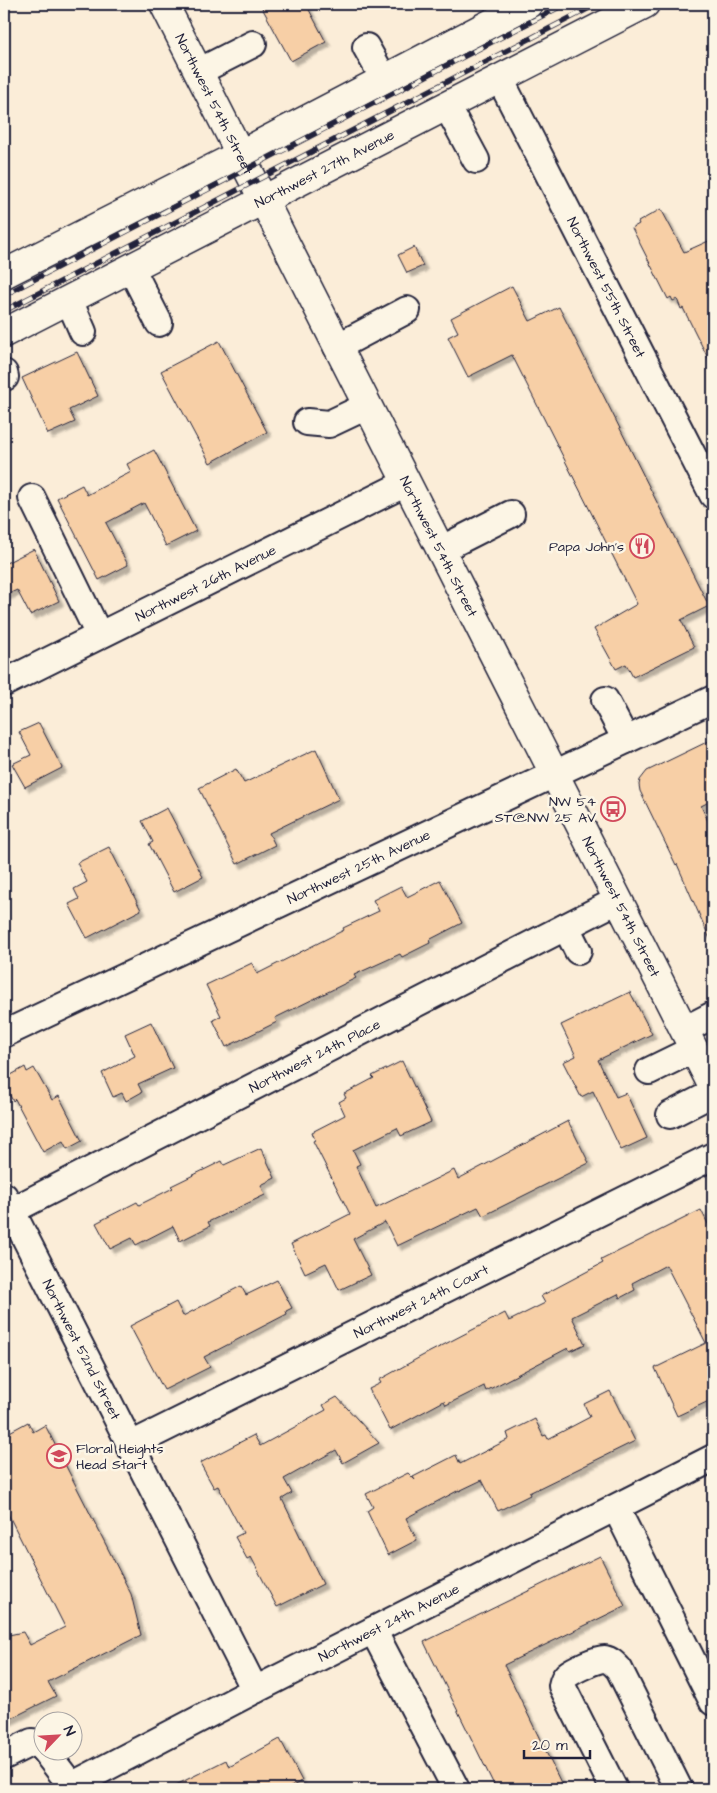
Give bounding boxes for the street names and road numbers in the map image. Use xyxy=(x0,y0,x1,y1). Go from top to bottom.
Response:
street label: Northwest 54th Street xyxy=(170,31,258,178)
street label: Northwest 27th Avenue xyxy=(251,125,398,214)
street label: Northwest 55th Street xyxy=(561,214,650,362)
street label: Northwest 54th Street xyxy=(394,473,482,621)
street label: Northwest 26th Avenue xyxy=(132,540,280,627)
street label: Northwest 25th Avenue xyxy=(284,825,434,910)
street label: Northwest 54th Street xyxy=(577,833,665,981)
street label: Northwest 24th Place xyxy=(246,1014,384,1098)
street label: Northwest 24th Court xyxy=(351,1260,493,1344)
street label: Northwest 52nd Street xyxy=(37,1276,125,1424)
street label: Northwest 24th Avenue xyxy=(315,1579,463,1667)

